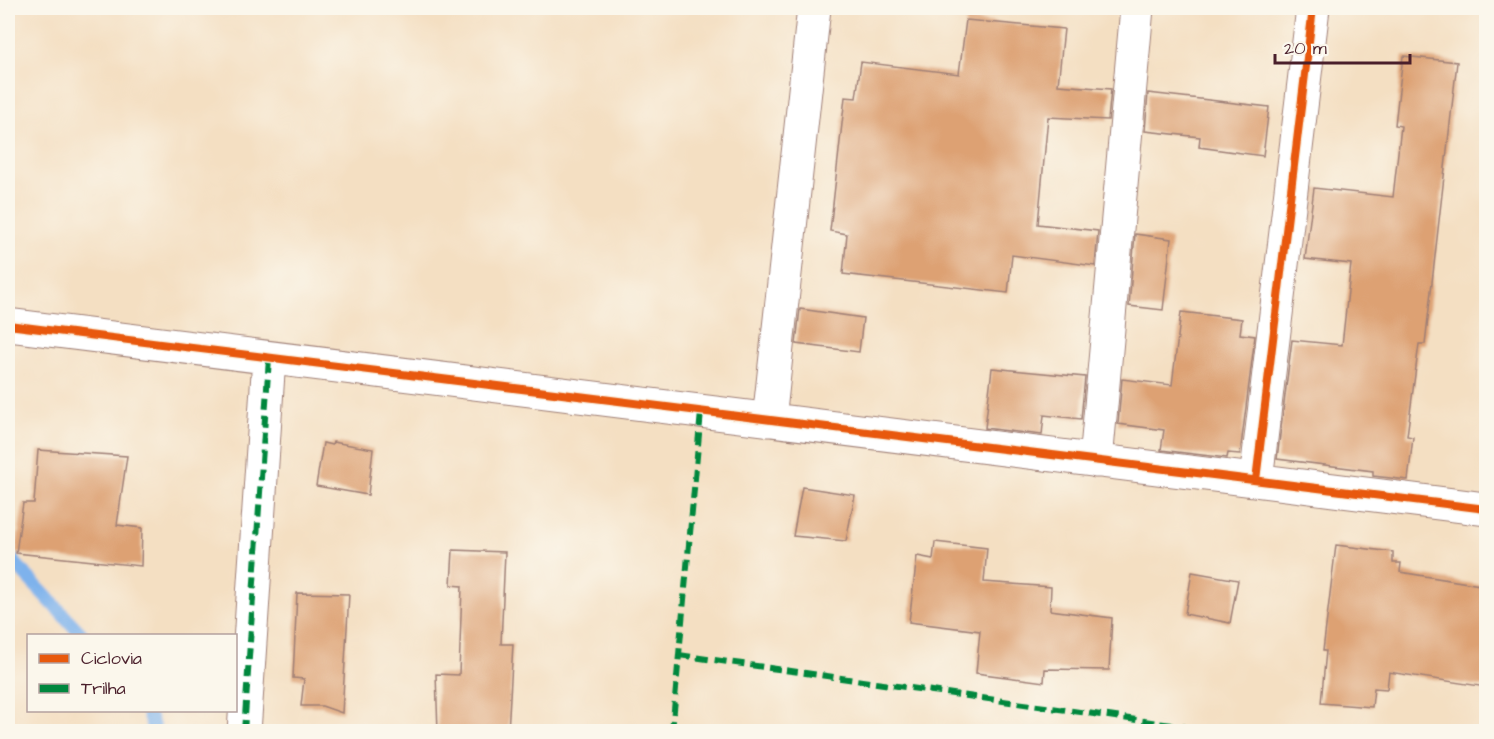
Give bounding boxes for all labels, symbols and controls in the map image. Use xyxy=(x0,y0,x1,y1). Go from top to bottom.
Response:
scale bar xyxy=(1275,27,1410,65)
text: 20 m xyxy=(1284,36,1327,61)
legend xyxy=(27,634,237,712)
text: Ciclovia xyxy=(81,646,142,671)
text: Trilha xyxy=(81,676,126,701)

